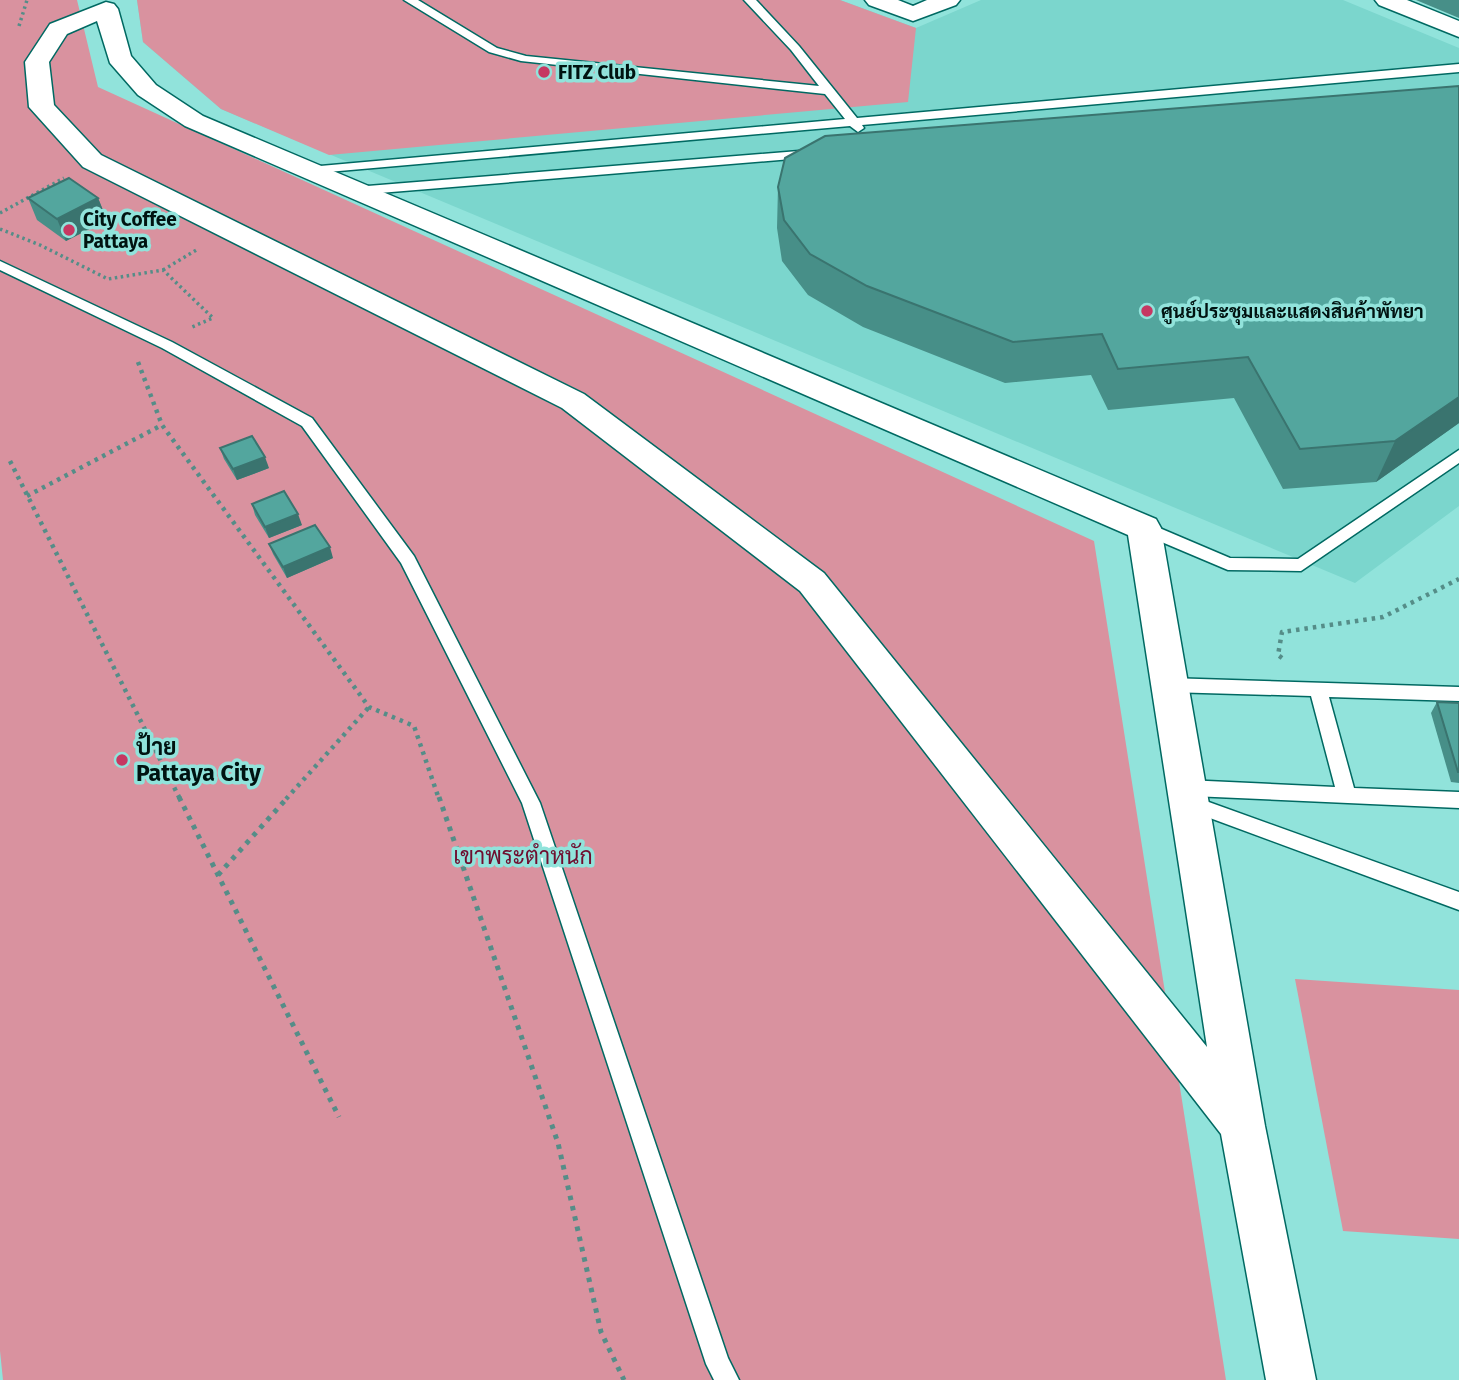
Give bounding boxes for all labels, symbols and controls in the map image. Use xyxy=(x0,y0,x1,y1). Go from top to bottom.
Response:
place label: FITZ Club xyxy=(558,61,636,84)
marker: FITZ Club xyxy=(536,64,552,80)
place label: City Coffee Pattaya xyxy=(83,208,177,253)
marker: City Coffee Pattaya xyxy=(61,222,77,238)
place label: ศูนย์ประชุมและแสดงสินค้าพัทยา xyxy=(1161,299,1424,326)
marker: ศูนย์ประชุมและแสดงสินค้าพัทยา xyxy=(1139,303,1155,319)
place label: ป้าย Pattaya City xyxy=(136,731,262,787)
marker: ป้าย Pattaya City xyxy=(114,752,130,768)
park label: เขาพระตำหนัก xyxy=(453,842,593,870)

